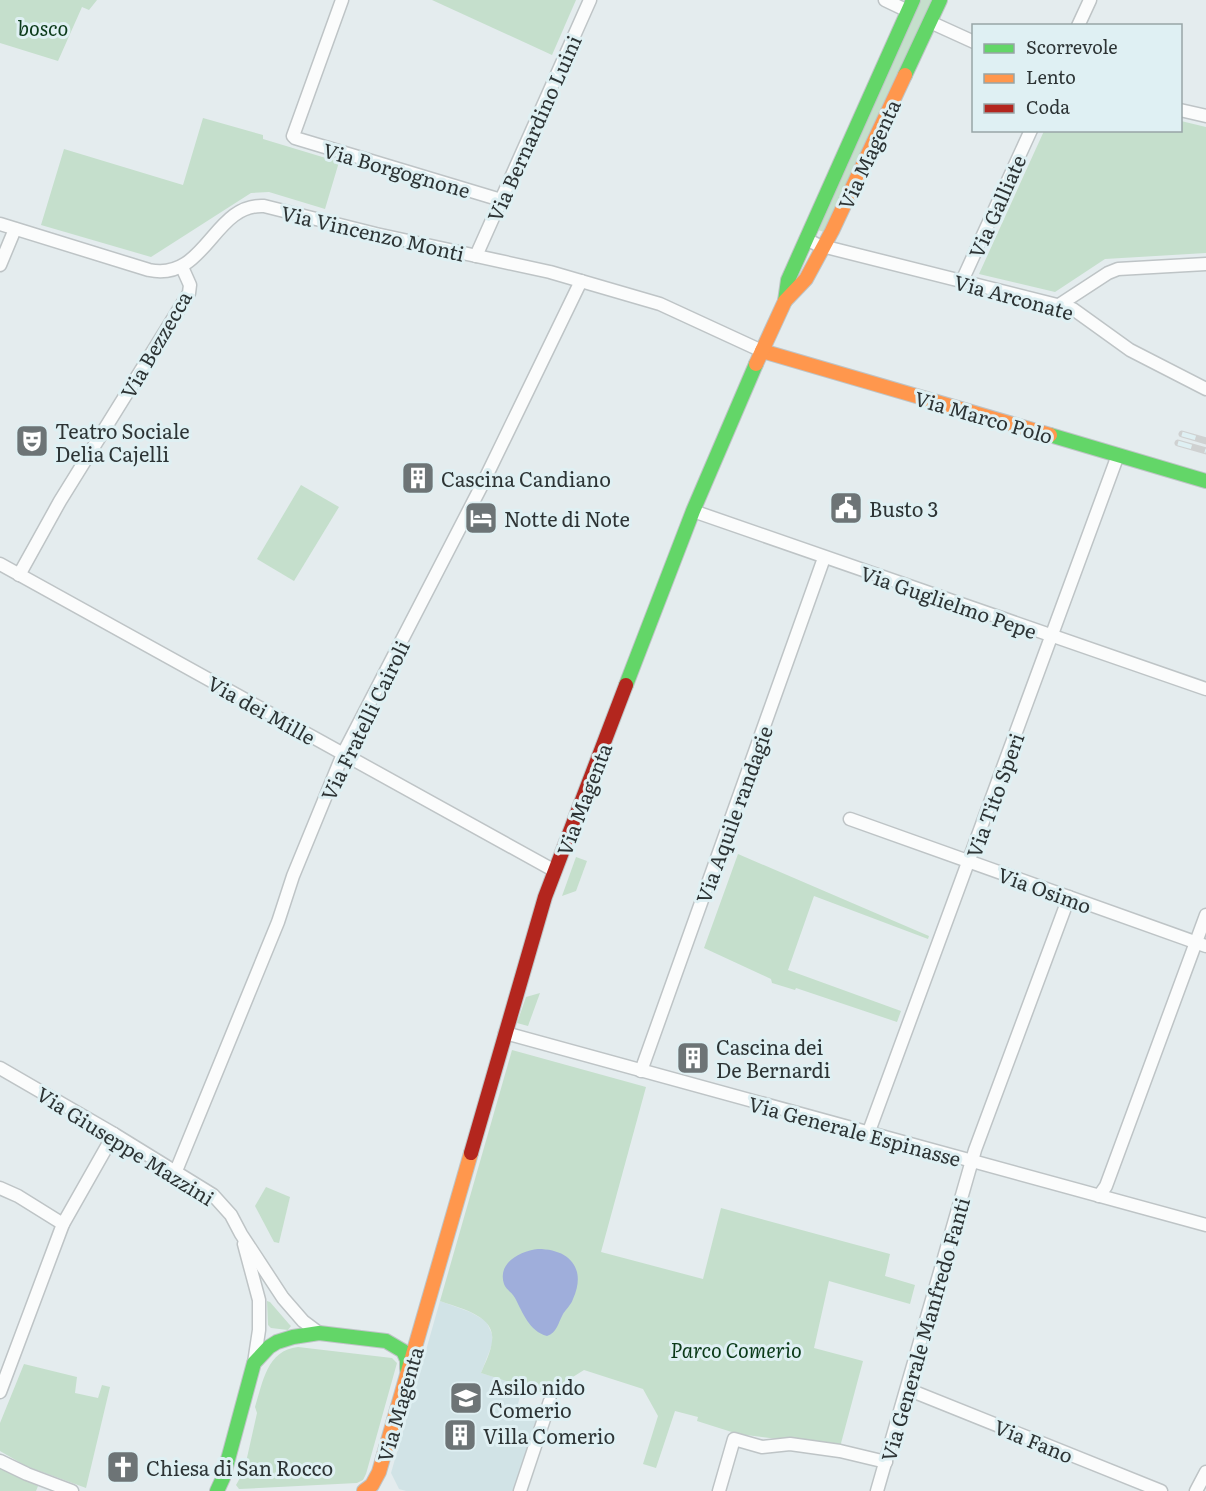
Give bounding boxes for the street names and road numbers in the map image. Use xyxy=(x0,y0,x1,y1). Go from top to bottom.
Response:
street label: Via Bernardino Luini xyxy=(478,30,588,226)
street label: Via Magenta xyxy=(829,94,907,214)
street label: Via Borgognone xyxy=(320,134,474,204)
street label: Via Galliate xyxy=(960,150,1032,262)
street label: Via Vincenzo Monti xyxy=(278,196,468,268)
street label: Via Arconate xyxy=(951,266,1077,326)
street label: Via Bezzecca xyxy=(112,284,198,403)
street label: Via Marco Polo xyxy=(911,382,1057,450)
street label: Via Guglielmo Pepe xyxy=(857,557,1041,645)
street label: Via Fratelli Cairoli xyxy=(312,635,416,805)
street label: Via dei Mille xyxy=(203,667,321,751)
street label: Via Aquile randagie xyxy=(687,721,779,907)
street label: Via Tito Speri xyxy=(958,728,1031,862)
street label: Via Magenta xyxy=(548,738,618,860)
street label: Via Osimo xyxy=(994,858,1096,920)
street label: Via Giuseppe Mazzini xyxy=(31,1078,221,1212)
street label: Via Generale Espinasse xyxy=(746,1087,964,1173)
street label: Via Generale Manfredo Fanti xyxy=(872,1193,976,1465)
street label: Via Magenta xyxy=(368,1343,430,1465)
street label: Via Fano xyxy=(990,1411,1078,1469)

